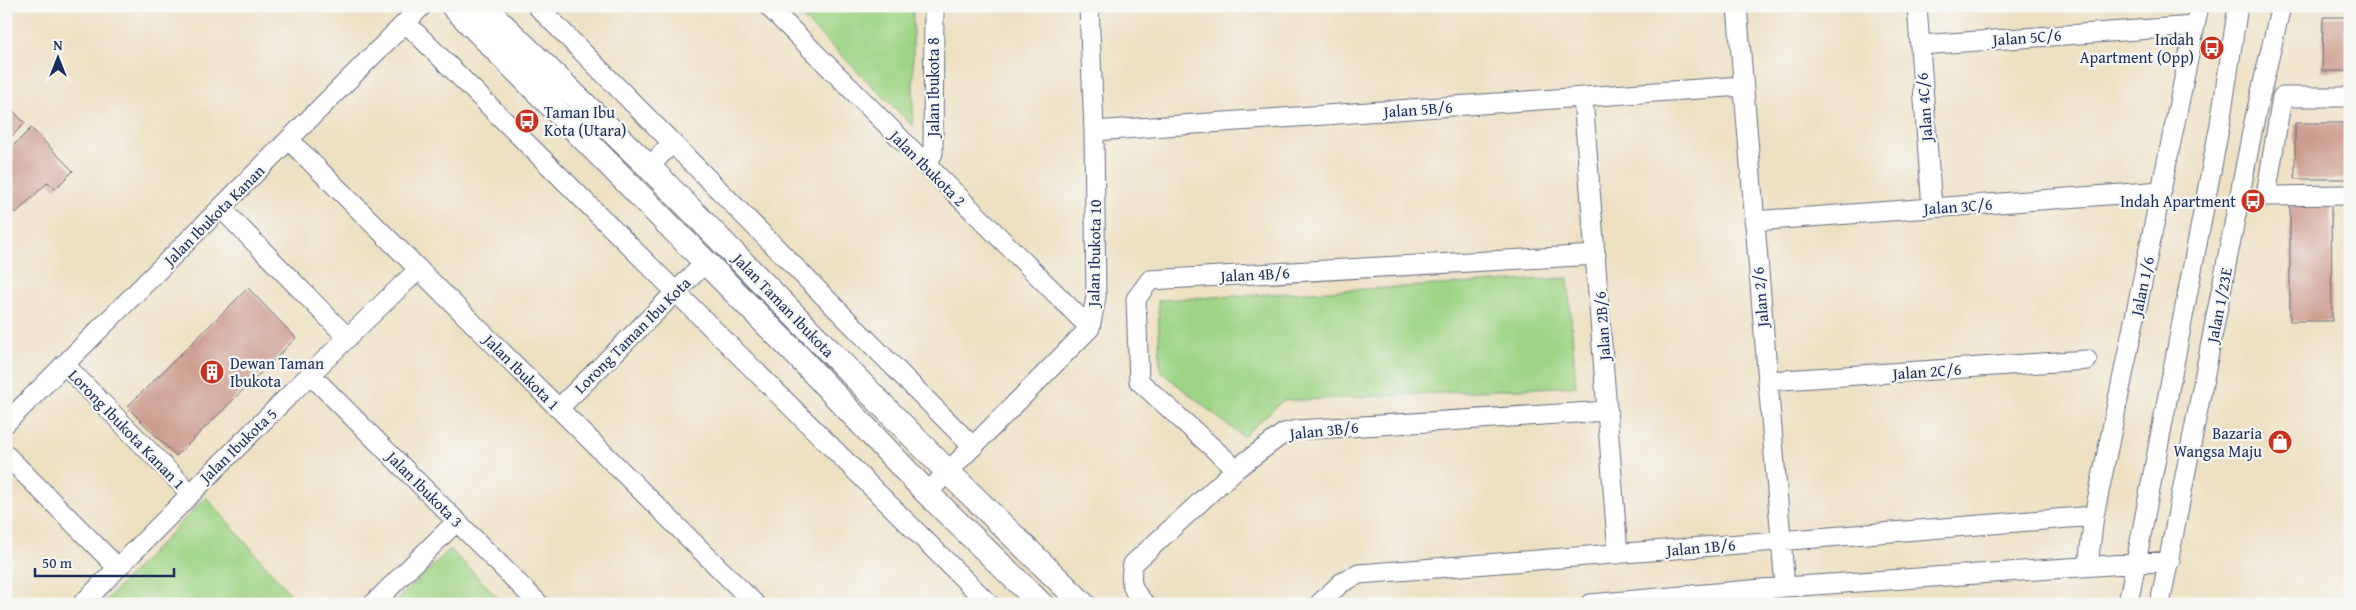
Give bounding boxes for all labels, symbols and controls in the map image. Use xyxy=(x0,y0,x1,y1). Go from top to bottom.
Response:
street label: Jalan 5C/6 xyxy=(1990,23,2062,52)
place label: Indah Apartment (Opp) xyxy=(2080,27,2194,69)
north arrow xyxy=(32,32,82,82)
text: N xyxy=(53,35,63,55)
bus stop icon: Indah Apartment (Opp) xyxy=(2199,35,2225,61)
street label: Jalan Ibukota 8 xyxy=(921,37,945,139)
street label: Jalan 4C/6 xyxy=(1910,72,1939,144)
street label: Jalan 5B/6 xyxy=(1381,95,1454,124)
place label: Taman Ibu Kota (Utara) xyxy=(544,100,626,142)
bus stop icon: Taman Ibu Kota (Utara) xyxy=(514,108,540,134)
street label: Jalan Ibukota 2 xyxy=(883,123,972,212)
street label: Jalan Ibukota Kanan xyxy=(157,159,270,272)
bus stop icon: Indah Apartment xyxy=(2240,188,2266,214)
place label: Indah Apartment xyxy=(2120,189,2236,213)
street label: Jalan 3C/6 xyxy=(1921,192,1993,221)
street label: Jalan Ibukota 10 xyxy=(1081,199,1107,309)
street label: Jalan Taman Ibukota xyxy=(726,246,841,363)
street label: Jalan 1/6 xyxy=(2124,254,2160,320)
street label: Jalan 4B/6 xyxy=(1218,260,1290,288)
street label: Jalan 1/23E xyxy=(2200,265,2238,347)
street label: Jalan 2/6 xyxy=(1745,266,1775,330)
street label: Lorong Taman Ibu Kota xyxy=(568,271,696,399)
street label: Jalan 2B/6 xyxy=(1588,290,1617,363)
street label: Jalan Ibukota 1 xyxy=(477,327,566,416)
place label: Dewan Taman Ibukota xyxy=(230,351,324,393)
street label: Jalan 2C/6 xyxy=(1890,357,1962,386)
building icon: Dewan Taman Ibukota xyxy=(199,359,225,385)
street label: Lorong Ibukota Kanan 1 xyxy=(63,363,191,495)
street label: Jalan Ibukota 5 xyxy=(192,402,282,490)
street label: Jalan 3B/6 xyxy=(1286,414,1360,446)
place label: Bazaria Wangsa Maju xyxy=(2173,421,2262,463)
shop icon: Bazaria Wangsa Maju xyxy=(2267,429,2293,455)
street label: Jalan Ibukota 3 xyxy=(380,444,469,533)
street label: Jalan 1B/6 xyxy=(1663,532,1737,562)
scale bar xyxy=(35,545,174,577)
text: 50 m xyxy=(42,552,73,573)

